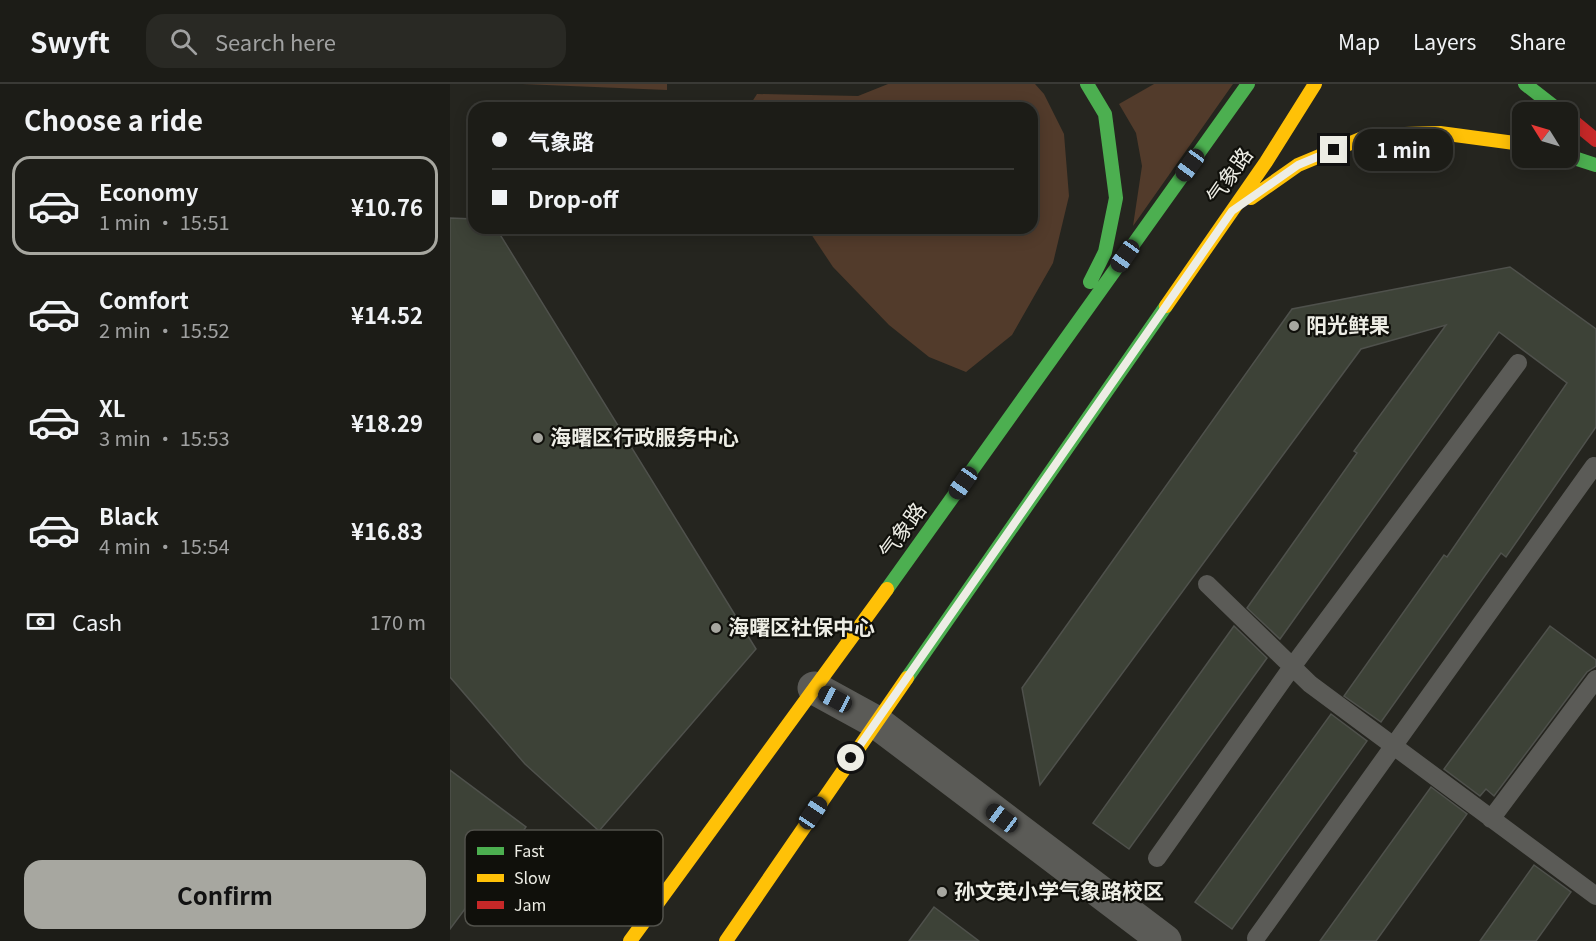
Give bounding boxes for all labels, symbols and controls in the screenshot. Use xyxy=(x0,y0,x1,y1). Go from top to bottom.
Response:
search box xyxy=(146,14,566,68)
text: Swyft xyxy=(30,21,110,61)
icon: search xyxy=(167,25,200,58)
text: Search here xyxy=(215,25,336,57)
text: Map xyxy=(1338,26,1380,56)
text: Layers xyxy=(1413,26,1476,56)
text: Share xyxy=(1509,26,1566,56)
text: Choose a ride xyxy=(24,100,203,139)
north arrow xyxy=(1512,102,1578,168)
map controls xyxy=(1512,102,1578,168)
text: 气象路 xyxy=(528,124,594,156)
callout: 1 min xyxy=(1355,129,1454,171)
text: 1 min xyxy=(1376,135,1431,164)
route end xyxy=(1320,136,1347,163)
street label: 气象路 xyxy=(1198,140,1259,209)
car xyxy=(1172,145,1208,185)
text: Economy xyxy=(99,175,198,207)
icon: car xyxy=(27,179,81,233)
text: Drop-off xyxy=(528,182,618,214)
text: ¥10.76 xyxy=(351,190,423,222)
text: 1 min · 15:51 xyxy=(99,207,230,236)
car xyxy=(1107,236,1143,276)
text: Comfort xyxy=(99,283,189,315)
icon: car xyxy=(27,287,81,341)
text: ¥14.52 xyxy=(351,298,423,330)
place label: 阳光鲜果 xyxy=(1306,309,1390,339)
text: 2 min · 15:52 xyxy=(99,315,230,344)
marker: 阳光鲜果 xyxy=(1287,319,1301,333)
text: XL xyxy=(99,391,126,423)
icon: car xyxy=(27,395,81,449)
text: ¥18.29 xyxy=(351,406,423,438)
place label: 海曙区行政服务中心 xyxy=(550,421,739,451)
text: 3 min · 15:53 xyxy=(99,423,230,452)
marker: 海曙区行政服务中心 xyxy=(531,431,545,445)
car xyxy=(945,463,981,503)
street label: 气象路 xyxy=(871,496,932,564)
text: Black xyxy=(99,499,159,531)
icon: car xyxy=(27,503,81,557)
text: ¥16.83 xyxy=(351,514,423,546)
text: 4 min · 15:54 xyxy=(99,531,230,560)
icon: cash xyxy=(24,605,57,638)
text: Cash xyxy=(72,605,122,637)
text: 170 m xyxy=(370,607,426,636)
place label: 海曙区社保中心 xyxy=(728,611,875,641)
marker: 海曙区社保中心 xyxy=(709,621,723,635)
car xyxy=(815,683,855,715)
route start xyxy=(837,744,864,771)
car xyxy=(795,793,831,833)
car xyxy=(982,800,1022,836)
legend xyxy=(465,830,663,926)
text: Fast xyxy=(514,838,544,862)
button: Confirm xyxy=(24,860,426,929)
text: Slow xyxy=(514,865,551,889)
place label: 孙文英小学气象路校区 xyxy=(954,875,1164,905)
marker: 孙文英小学气象路校区 xyxy=(935,885,949,899)
text: Jam xyxy=(514,892,546,916)

